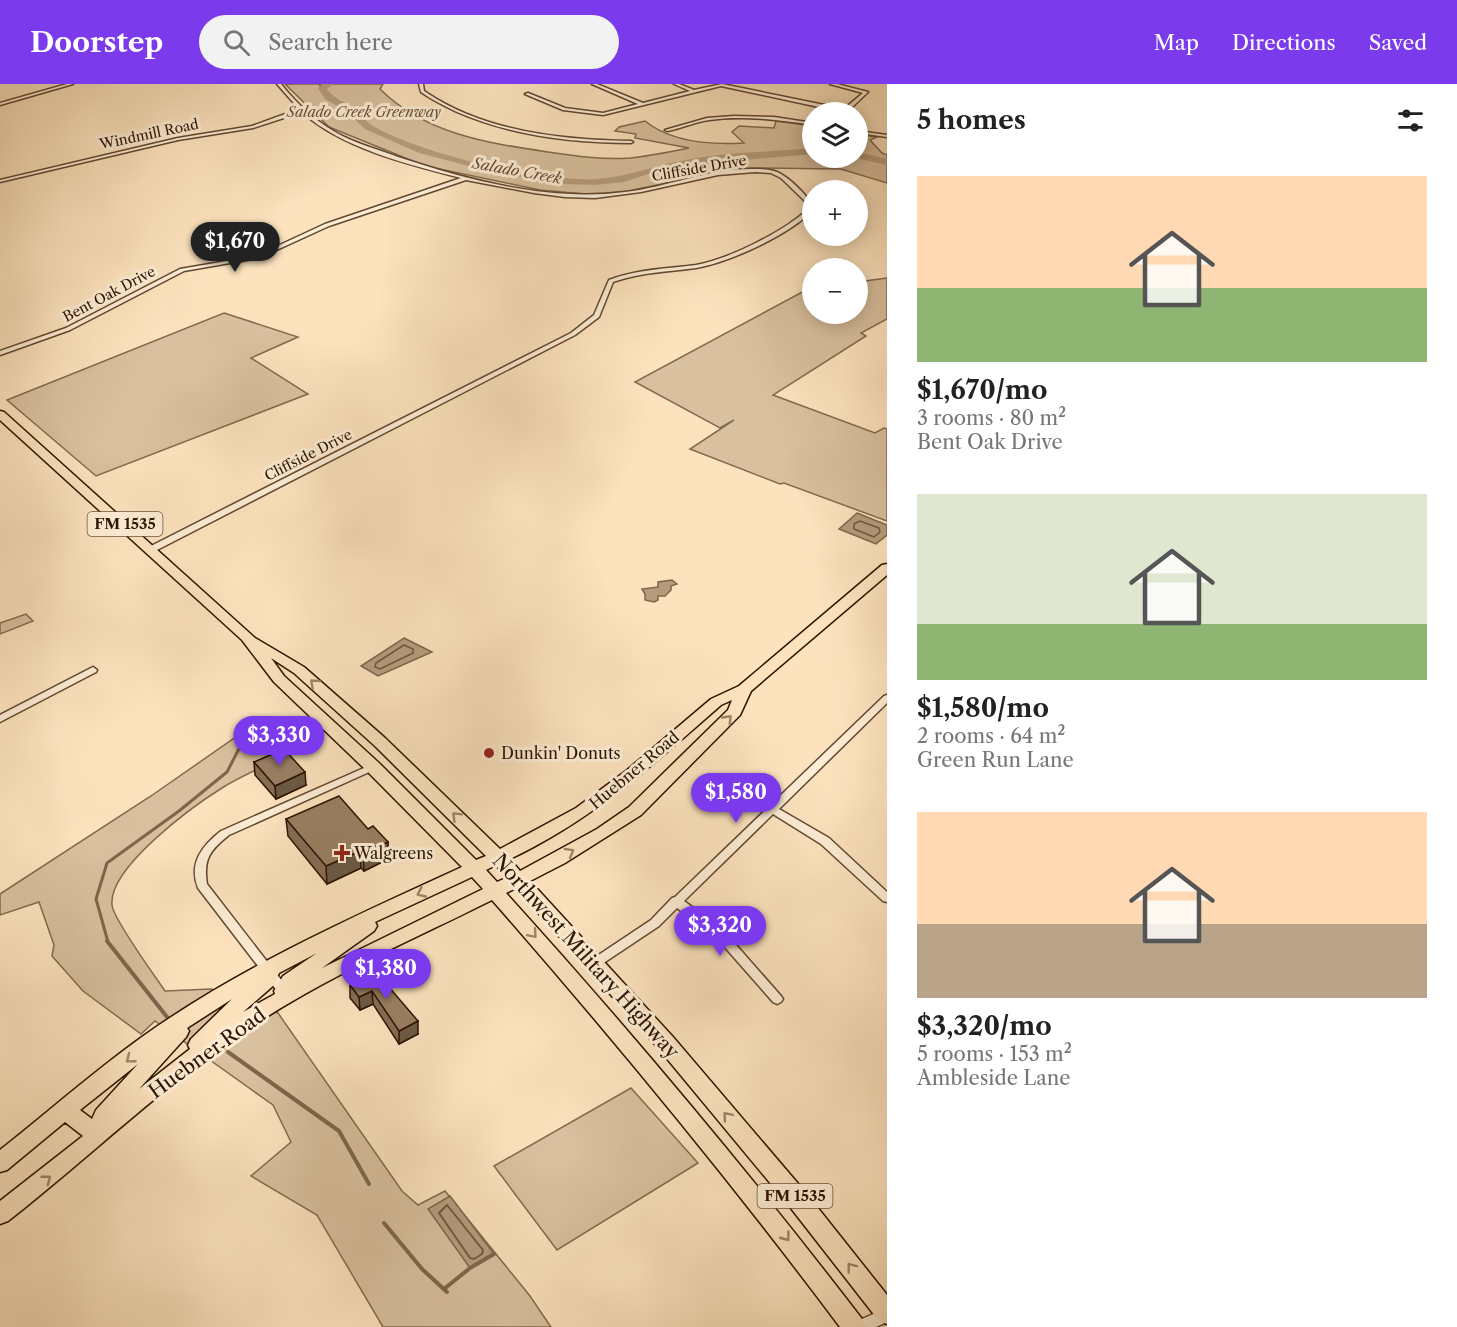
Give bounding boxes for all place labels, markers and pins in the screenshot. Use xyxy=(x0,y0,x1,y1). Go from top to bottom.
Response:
pin: $1,670 xyxy=(186,222,284,273)
pin: $3,330 xyxy=(230,716,328,767)
place label: Dunkin' Donuts xyxy=(501,743,621,763)
marker: Dunkin' Donuts xyxy=(482,746,496,760)
pin: $1,580 xyxy=(687,773,785,824)
place label: Walgreens xyxy=(353,843,433,863)
marker: Walgreens xyxy=(335,846,349,860)
pin: $3,320 xyxy=(671,906,769,957)
pin: $1,380 xyxy=(337,949,435,1000)

